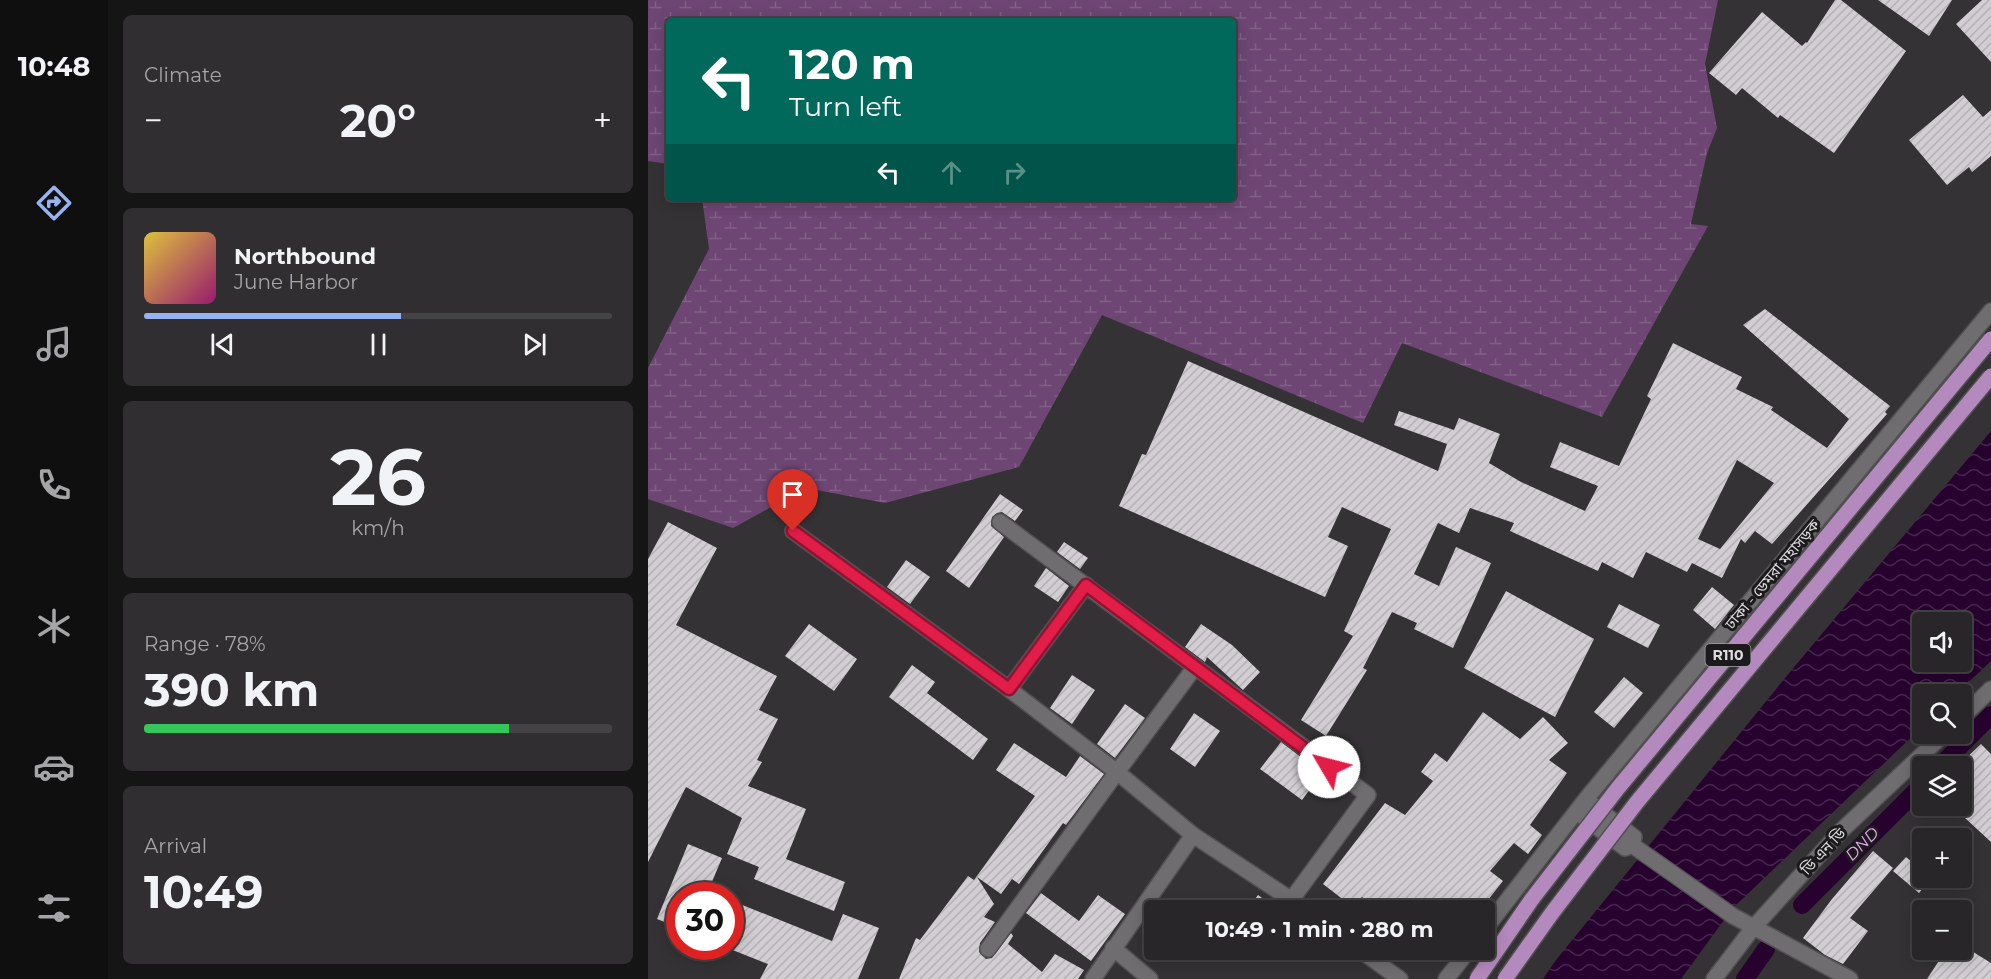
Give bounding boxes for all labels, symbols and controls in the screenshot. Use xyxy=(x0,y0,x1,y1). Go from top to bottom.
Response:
text: 120 m xyxy=(789,38,915,90)
icon: left xyxy=(690,42,768,120)
text: 10:48 xyxy=(18,50,90,83)
text: Climate xyxy=(144,63,222,87)
text: Turn left xyxy=(789,90,902,123)
text: 20° xyxy=(340,93,416,148)
text: − xyxy=(144,100,163,140)
text: + xyxy=(593,100,612,140)
icon: left xyxy=(872,156,905,189)
icon: ahead xyxy=(935,156,968,189)
icon: right xyxy=(998,156,1031,189)
icon: directions xyxy=(33,182,75,224)
text: Northbound xyxy=(234,243,376,270)
text: June Harbor xyxy=(234,270,358,294)
icon: music xyxy=(33,323,75,365)
icon: previous xyxy=(206,328,239,361)
icon: pause xyxy=(362,328,395,361)
icon: next xyxy=(518,328,551,361)
text: 26 xyxy=(330,429,426,525)
icon: phone xyxy=(33,464,75,506)
pin xyxy=(767,469,818,531)
icon: arrive xyxy=(776,478,809,511)
street label: ঢাকা - ডেমরা মহাসড়ক xyxy=(1720,515,1824,633)
text: km/h xyxy=(351,516,405,540)
icon: climate xyxy=(33,605,75,647)
map controls xyxy=(1912,612,1972,960)
button: sound xyxy=(1912,612,1972,672)
text: Range · 78% xyxy=(144,632,266,656)
road number: R110 xyxy=(1706,644,1750,666)
text: 390 km xyxy=(144,662,319,717)
button: search xyxy=(1912,684,1972,744)
position arrow xyxy=(1297,735,1361,799)
icon: car xyxy=(33,746,75,788)
button: layers xyxy=(1912,756,1972,816)
street label: ডি এন ডি xyxy=(1796,823,1850,879)
water label: DND xyxy=(1841,823,1883,865)
button: + xyxy=(1912,828,1972,888)
text: Arrival xyxy=(144,834,207,858)
text: 10:49 xyxy=(144,864,264,919)
speed limit sign: 30 xyxy=(666,882,744,960)
icon: filters xyxy=(33,887,75,929)
button: − xyxy=(1912,900,1972,960)
text: 10:49 · 1 min · 280 m xyxy=(1205,916,1434,943)

